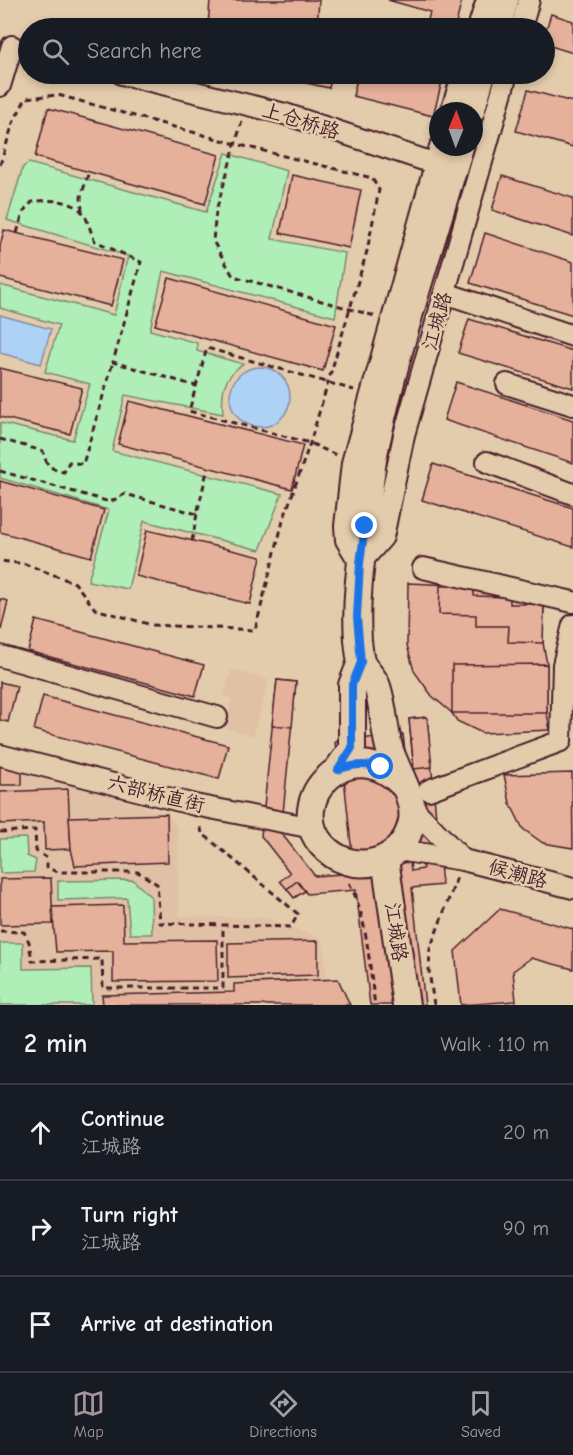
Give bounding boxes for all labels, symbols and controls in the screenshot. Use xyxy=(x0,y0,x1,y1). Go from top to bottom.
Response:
search box xyxy=(18,18,555,84)
icon: search xyxy=(39,35,72,68)
text: Search here xyxy=(87,38,202,64)
street label: 上仓桥路 xyxy=(259,98,344,144)
north arrow xyxy=(429,102,483,156)
street label: 江城路 xyxy=(418,288,457,353)
route end xyxy=(351,512,377,538)
route start xyxy=(367,753,393,779)
street label: 六部桥直街 xyxy=(105,771,207,817)
street label: 候潮路 xyxy=(486,855,551,893)
street label: 江城路 xyxy=(380,901,412,964)
text: 2 min xyxy=(24,1029,87,1059)
text: Walk · 110 m xyxy=(441,1033,549,1056)
text: Continue xyxy=(81,1106,164,1132)
icon: ahead xyxy=(24,1116,57,1149)
text: 20 m xyxy=(503,1121,549,1144)
text: 江城路 xyxy=(81,1135,141,1158)
text: Turn right xyxy=(81,1202,178,1228)
icon: right xyxy=(24,1212,57,1245)
text: 90 m xyxy=(503,1217,549,1240)
text: 江城路 xyxy=(81,1231,141,1254)
icon: arrive xyxy=(24,1308,57,1341)
text: Arrive at destination xyxy=(81,1311,273,1337)
tab: Map xyxy=(72,1387,105,1441)
tab: Directions xyxy=(249,1387,317,1441)
tab: Saved xyxy=(461,1387,501,1441)

